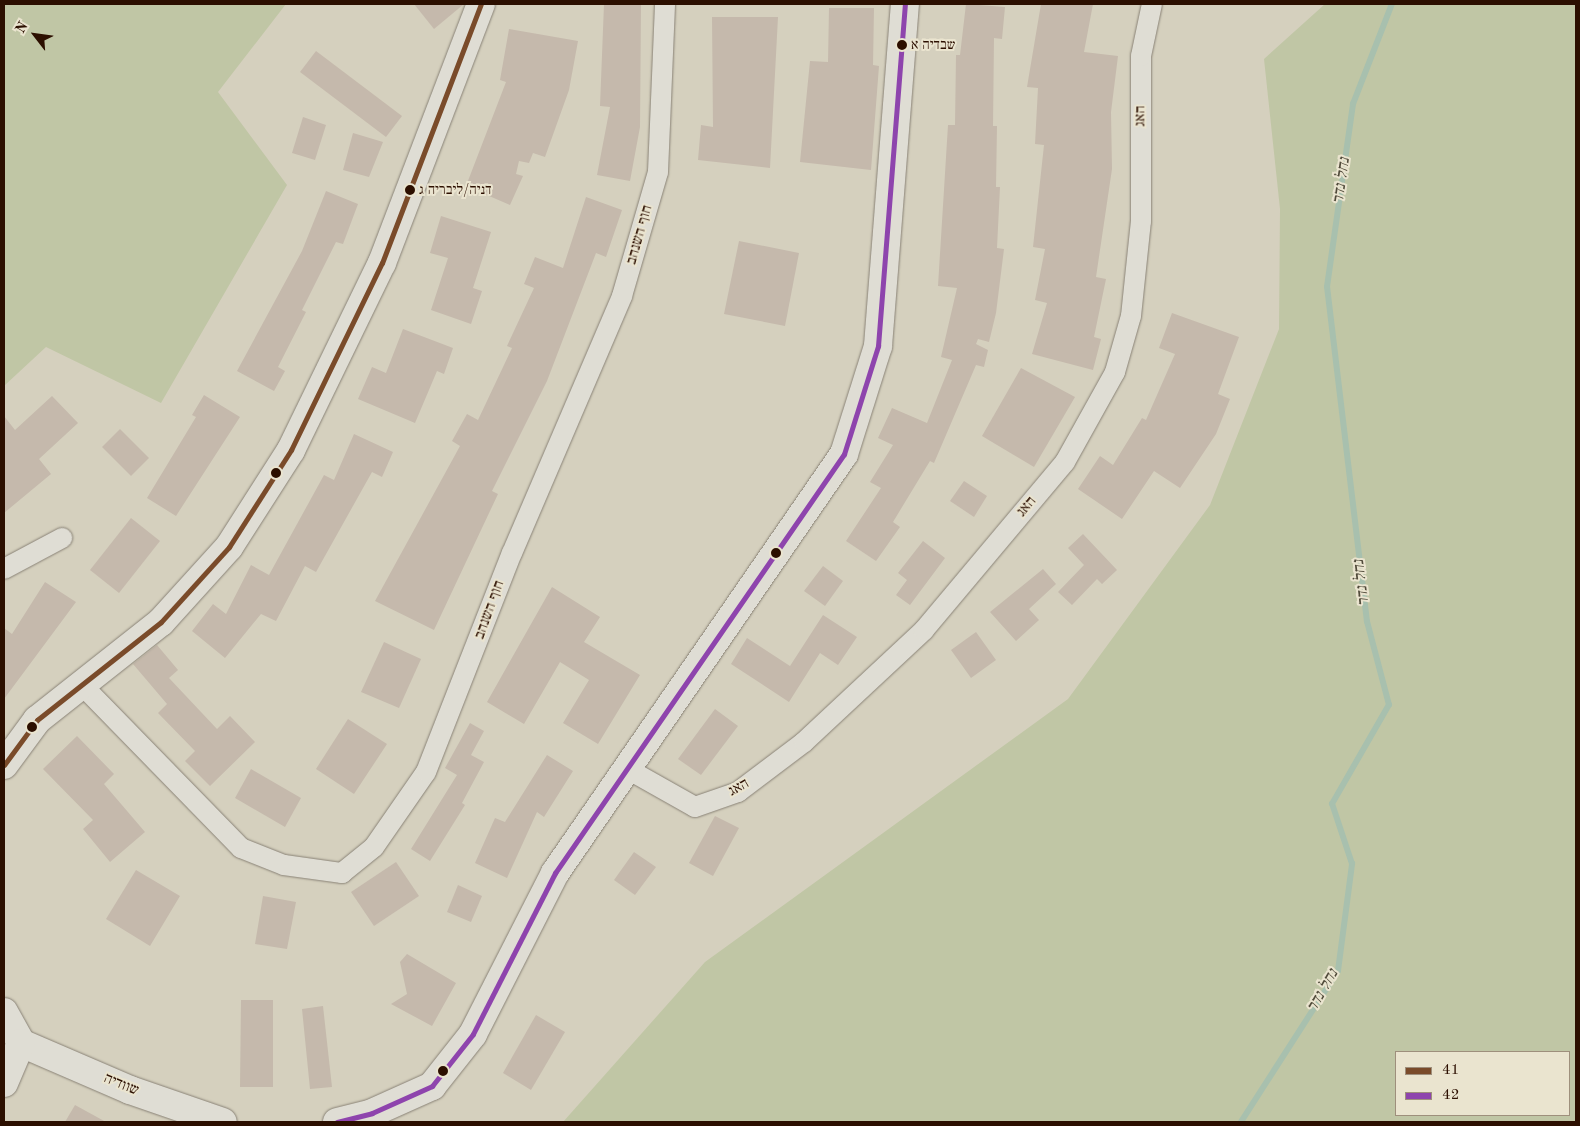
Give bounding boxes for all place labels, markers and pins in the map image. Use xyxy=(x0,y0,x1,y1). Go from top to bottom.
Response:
place label: שבדיה א xyxy=(911,37,955,53)
marker: שבדיה א xyxy=(897,40,907,50)
place label: דניה/ליבריה ג xyxy=(419,182,492,198)
marker: דניה/ליבריה ג xyxy=(405,185,415,195)
unlabelled marker xyxy=(271,468,281,478)
unlabelled marker xyxy=(771,548,781,558)
unlabelled marker xyxy=(27,722,37,732)
unlabelled marker xyxy=(438,1066,448,1076)

